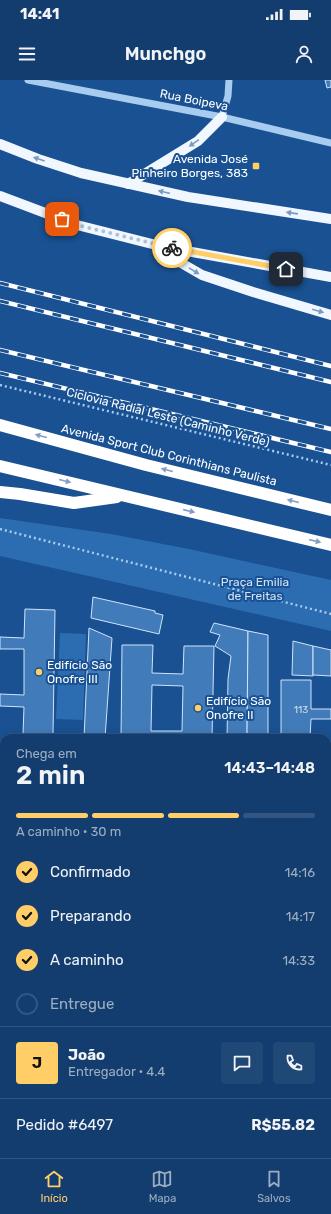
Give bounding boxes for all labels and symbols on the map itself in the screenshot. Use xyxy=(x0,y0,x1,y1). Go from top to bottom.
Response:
street label: Rua Boipeva xyxy=(159,87,229,113)
one-way arrow xyxy=(189,139,199,147)
place label: Avenida José Pinheiro Borges, 383 xyxy=(132,152,248,180)
one-way arrow xyxy=(32,156,44,162)
marker: Avenida José Pinheiro Borges, 383 xyxy=(251,161,261,171)
one-way arrow xyxy=(158,189,170,195)
pin xyxy=(45,202,79,236)
one-way arrow xyxy=(286,210,299,216)
courier xyxy=(152,228,192,268)
pin xyxy=(269,252,303,286)
one-way arrow xyxy=(188,267,200,274)
one-way arrow xyxy=(311,309,324,315)
street label: Ciclovia Radial Leste (Caminho Verde) xyxy=(65,385,271,449)
street label: Avenida Sport Club Corinthians Paulista xyxy=(60,421,278,489)
one-way arrow xyxy=(35,433,47,439)
one-way arrow xyxy=(161,467,173,473)
one-way arrow xyxy=(59,479,71,485)
one-way arrow xyxy=(287,497,299,503)
one-way arrow xyxy=(183,508,195,514)
one-way arrow xyxy=(309,539,322,545)
park label: Praça Emilia de Freitas xyxy=(221,575,289,603)
place label: Edifício São Onofre III xyxy=(47,658,112,686)
marker: Edifício São Onofre III xyxy=(34,667,44,677)
place label: Edifício São Onofre II xyxy=(206,694,271,722)
marker: Edifício São Onofre II xyxy=(193,703,203,713)
house number: 113 xyxy=(294,704,308,716)

